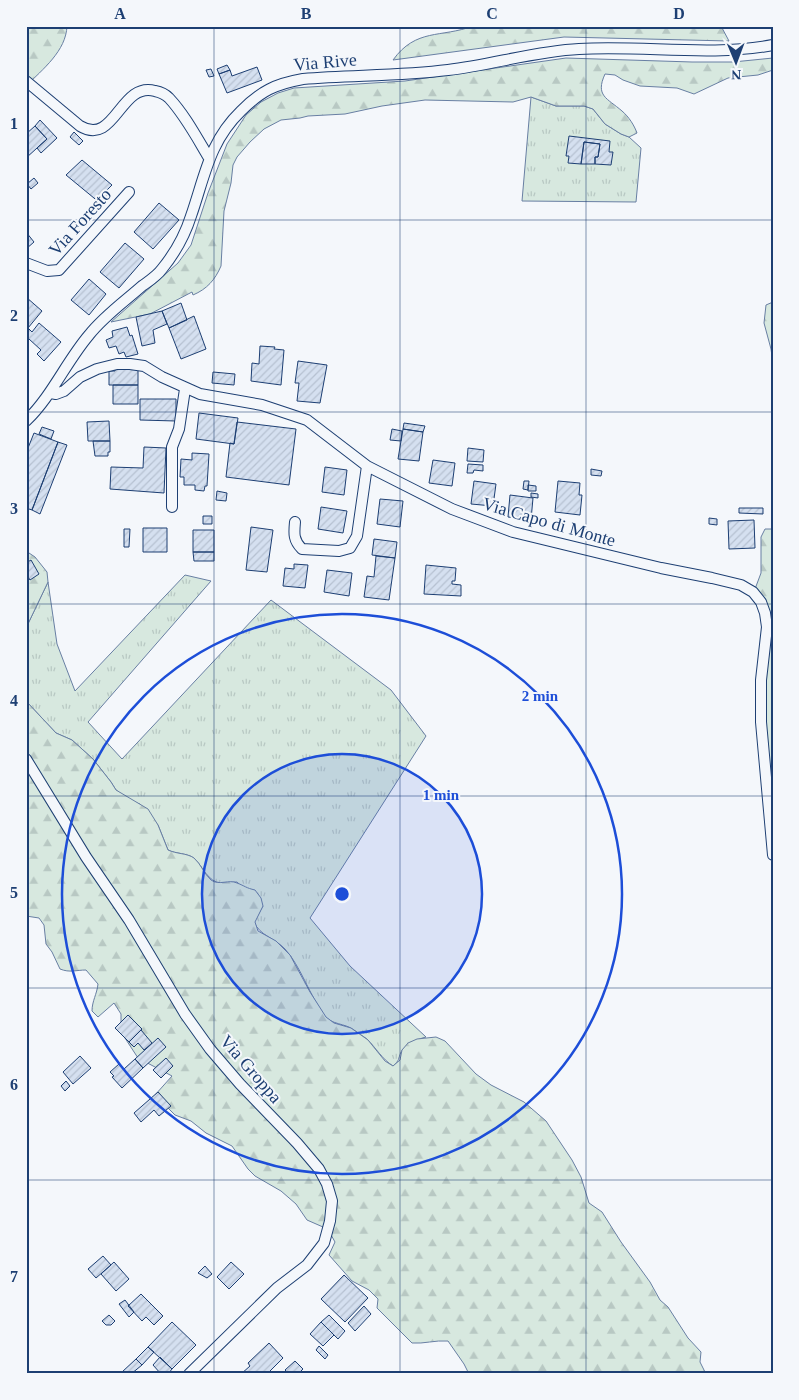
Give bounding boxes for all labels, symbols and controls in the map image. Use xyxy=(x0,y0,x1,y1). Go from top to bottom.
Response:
text: A xyxy=(114,5,126,22)
text: B xyxy=(301,5,312,22)
text: C xyxy=(486,5,498,22)
text: D xyxy=(673,5,685,22)
north arrow xyxy=(712,38,762,88)
street label: Via Rive xyxy=(293,49,357,75)
text: N xyxy=(731,67,741,82)
text: 1 xyxy=(10,115,18,132)
street label: Via Foresto xyxy=(45,184,115,260)
text: 2 xyxy=(10,307,18,324)
street label: Via Capo di Monte xyxy=(480,493,618,551)
text: 3 xyxy=(10,500,18,517)
text: 2 min xyxy=(522,688,559,704)
text: 4 xyxy=(10,692,18,709)
text: 1 min xyxy=(423,787,460,803)
text: 5 xyxy=(10,884,18,901)
centre of rings xyxy=(333,885,351,903)
street label: Via Groppa xyxy=(216,1031,286,1107)
text: 6 xyxy=(10,1076,18,1093)
text: 7 xyxy=(10,1268,18,1285)

